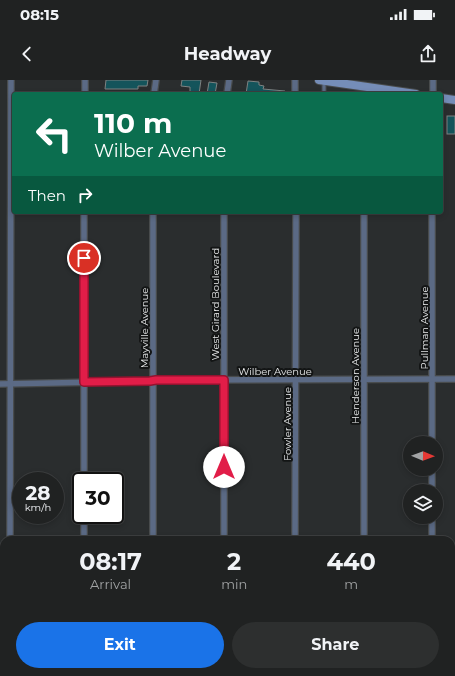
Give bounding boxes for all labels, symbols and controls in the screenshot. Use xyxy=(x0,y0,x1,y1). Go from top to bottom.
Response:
text: 08:15 xyxy=(20,5,59,24)
icon: back xyxy=(16,43,38,65)
text: Headway xyxy=(184,43,271,65)
icon: share xyxy=(417,43,439,65)
text: 110 m xyxy=(94,106,172,140)
icon: left xyxy=(28,108,80,160)
text: Wilber Avenue xyxy=(94,140,226,162)
icon: right xyxy=(74,184,96,206)
text: Then xyxy=(28,186,66,205)
pin xyxy=(67,241,101,275)
icon: arrive xyxy=(73,247,95,269)
street label: West Girard Boulevard xyxy=(209,248,222,360)
street label: Pullman Avenue xyxy=(418,287,431,369)
street label: Mayville Avenue xyxy=(138,288,151,368)
street label: Henderson Avenue xyxy=(349,328,362,424)
street label: Wilber Avenue xyxy=(238,365,312,378)
street label: Fowler Avenue xyxy=(281,387,294,461)
north arrow xyxy=(403,436,443,476)
map controls xyxy=(403,436,443,524)
position arrow xyxy=(203,446,245,488)
speed limit sign: 30 xyxy=(72,472,124,524)
text: 28 xyxy=(26,481,51,505)
button: layers xyxy=(403,484,443,524)
text: km/h xyxy=(25,501,51,514)
text: 08:17 xyxy=(79,547,142,576)
text: 2 xyxy=(227,547,241,576)
text: 440 xyxy=(326,547,376,576)
text: Arrival xyxy=(90,576,131,592)
text: min xyxy=(221,576,247,592)
text: m xyxy=(344,576,358,592)
button: Exit xyxy=(16,622,224,668)
button: Share xyxy=(232,622,439,668)

